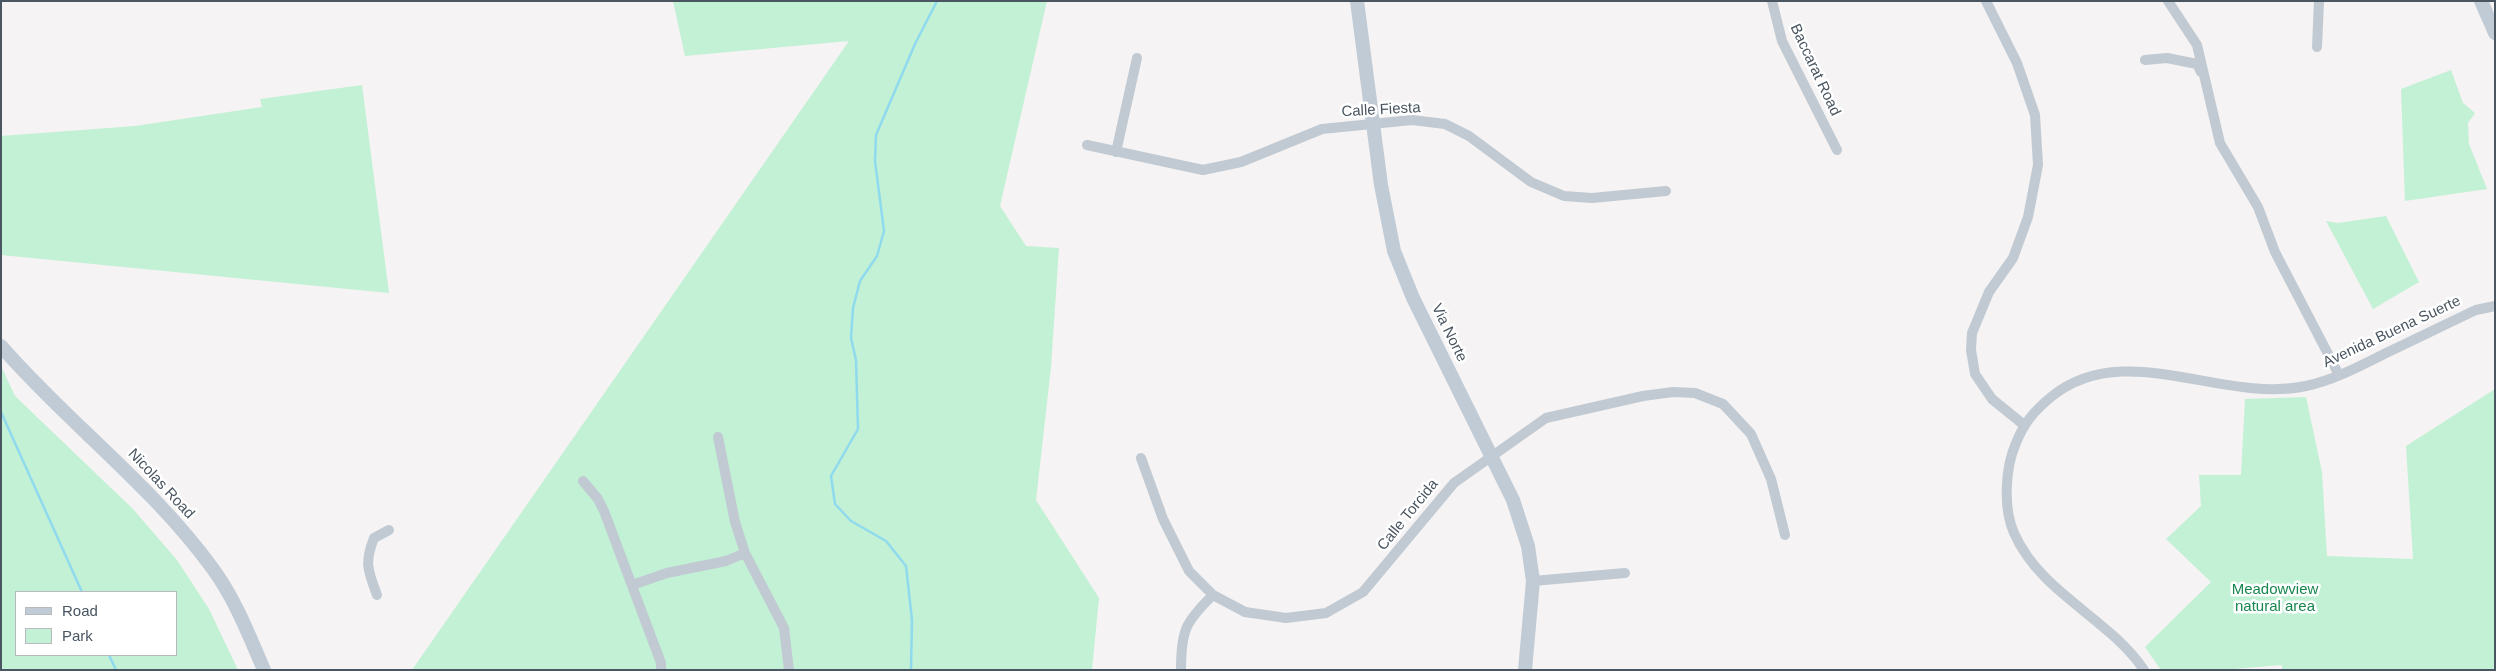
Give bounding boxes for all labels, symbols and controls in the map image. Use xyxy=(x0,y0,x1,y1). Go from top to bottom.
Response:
street label: Baccarat Road xyxy=(1786,21,1844,119)
street label: Calle Fiesta xyxy=(1341,99,1421,121)
street label: Avenida Buena Suerte xyxy=(2320,292,2464,372)
street label: Via Norte xyxy=(1427,301,1471,365)
street label: Nicolas Road xyxy=(124,445,198,523)
street label: Calle Torcida xyxy=(1374,476,1442,554)
park label: Meadowview natural area xyxy=(2232,581,2318,616)
legend xyxy=(15,591,178,656)
text: Road xyxy=(62,602,98,619)
text: Park xyxy=(62,627,93,644)

